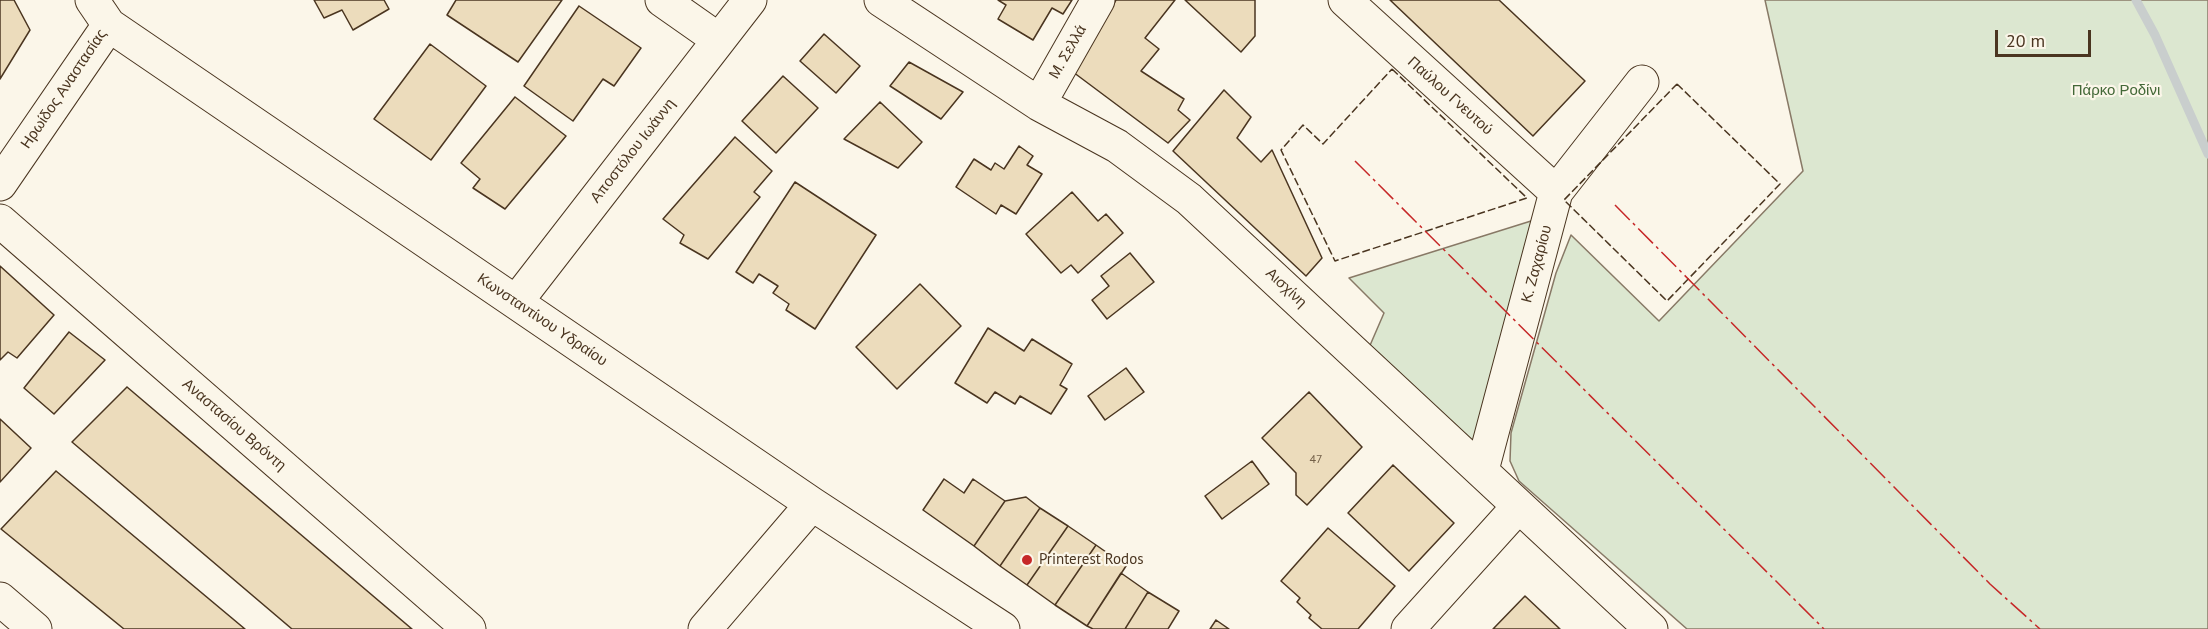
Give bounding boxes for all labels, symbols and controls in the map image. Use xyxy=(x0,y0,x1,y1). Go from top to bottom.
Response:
scale bar xyxy=(1998,18,2094,56)
street label: Μ. Σελλά xyxy=(1045,22,1091,82)
street label: Ηρωίδος Αναστασίας xyxy=(17,26,111,152)
text: 20 m xyxy=(2006,29,2045,52)
street label: Παύλου Γνευτού xyxy=(1404,53,1496,139)
park label: Πάρκο Ροδίνι xyxy=(2072,82,2160,100)
street label: Αποστόλου Ιωάννη xyxy=(587,95,679,207)
street label: Κ. Ζαχαρίου xyxy=(1518,223,1556,305)
street label: Αισχίνη xyxy=(1262,264,1310,312)
street label: Κωνσταντίνου Υδραίου xyxy=(474,270,610,370)
street label: Αναστασίου Βρόντη xyxy=(179,375,289,475)
house number: 47 xyxy=(1309,453,1323,467)
place label: Printerest Rodos xyxy=(1039,551,1144,569)
marker: Printerest Rodos xyxy=(1020,553,1034,567)

